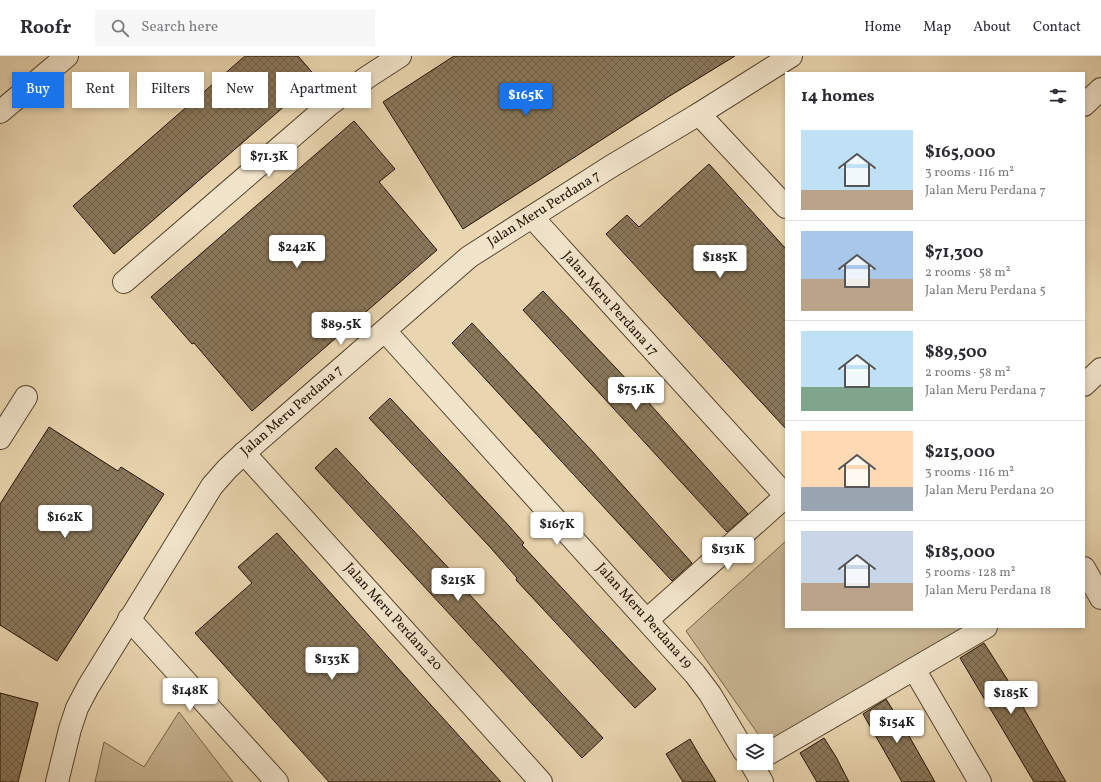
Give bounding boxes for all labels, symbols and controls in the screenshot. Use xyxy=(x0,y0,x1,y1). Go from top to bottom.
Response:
search box xyxy=(95,10,375,46)
text: Roofr xyxy=(20,15,71,41)
icon: search xyxy=(109,17,131,39)
text: Search here xyxy=(141,17,218,38)
text: Home xyxy=(864,18,901,37)
text: Map xyxy=(923,18,951,37)
text: About xyxy=(973,18,1011,37)
text: Contact xyxy=(1033,18,1081,37)
chip: Buy xyxy=(12,72,64,108)
chip: Rent xyxy=(72,72,129,108)
chip: Filters xyxy=(137,72,204,108)
chip: New xyxy=(212,72,268,108)
chip: Apartment xyxy=(276,72,371,108)
pin: $165K xyxy=(498,83,554,117)
text: 14 homes xyxy=(801,85,875,108)
icon: filters xyxy=(1047,85,1069,107)
text: $165K xyxy=(508,87,544,105)
text: $165,000 xyxy=(925,141,995,164)
pin: $71.3K xyxy=(236,144,302,178)
icon: home xyxy=(833,146,881,194)
text: $71.3K xyxy=(250,148,288,166)
text: 3 rooms · 116 m² xyxy=(925,164,1014,182)
street label: Jalan Meru Perdana 7 xyxy=(484,166,604,252)
text: Jalan Meru Perdana 7 xyxy=(925,182,1046,200)
pin: $242K xyxy=(269,235,325,269)
text: $242K xyxy=(278,239,316,257)
text: $71,300 xyxy=(925,241,984,264)
pin: $185K xyxy=(692,245,748,279)
street label: Jalan Meru Perdana 17 xyxy=(558,247,663,361)
icon: home xyxy=(833,247,881,295)
text: $185K xyxy=(703,249,737,267)
text: 2 rooms · 58 m² xyxy=(925,264,1010,282)
text: Jalan Meru Perdana 5 xyxy=(925,282,1046,300)
pin: $89.5K xyxy=(308,312,374,346)
text: $89.5K xyxy=(321,316,361,334)
text: $89,500 xyxy=(925,341,987,364)
icon: home xyxy=(833,347,881,395)
street label: Jalan Meru Perdana 7 xyxy=(237,361,347,461)
text: 2 rooms · 58 m² xyxy=(925,364,1010,382)
pin: $75.1K xyxy=(603,377,669,411)
text: $75.1K xyxy=(617,381,655,399)
text: Jalan Meru Perdana 7 xyxy=(925,382,1046,400)
text: $215,000 xyxy=(925,441,995,464)
icon: home xyxy=(833,447,881,495)
text: 3 rooms · 116 m² xyxy=(925,464,1014,482)
text: Jalan Meru Perdana 20 xyxy=(925,482,1054,500)
pin: $162K xyxy=(37,505,93,539)
text: $162K xyxy=(47,509,83,527)
pin: $167K xyxy=(529,512,585,546)
text: $167K xyxy=(539,516,575,534)
pin: $131K xyxy=(700,537,756,571)
text: $131K xyxy=(711,541,745,559)
text: $185,000 xyxy=(925,541,995,564)
icon: home xyxy=(833,547,881,595)
street label: Jalan Meru Perdana 20 xyxy=(339,559,447,675)
street label: Jalan Meru Perdana 19 xyxy=(591,559,697,673)
text: 5 rooms · 128 m² xyxy=(925,564,1016,582)
pin: $215K xyxy=(430,568,486,602)
text: $215K xyxy=(441,572,475,590)
text: Jalan Meru Perdana 18 xyxy=(925,582,1051,600)
pin: $133K xyxy=(304,647,360,681)
text: $133K xyxy=(314,651,350,669)
pin: $148K xyxy=(162,678,218,712)
pin: $185K xyxy=(983,681,1039,715)
text: $148K xyxy=(172,682,208,700)
text: $185K xyxy=(994,685,1028,703)
pin: $154K xyxy=(869,710,925,744)
text: $154K xyxy=(879,714,915,732)
map controls xyxy=(737,734,773,770)
button: layers xyxy=(737,734,773,770)

